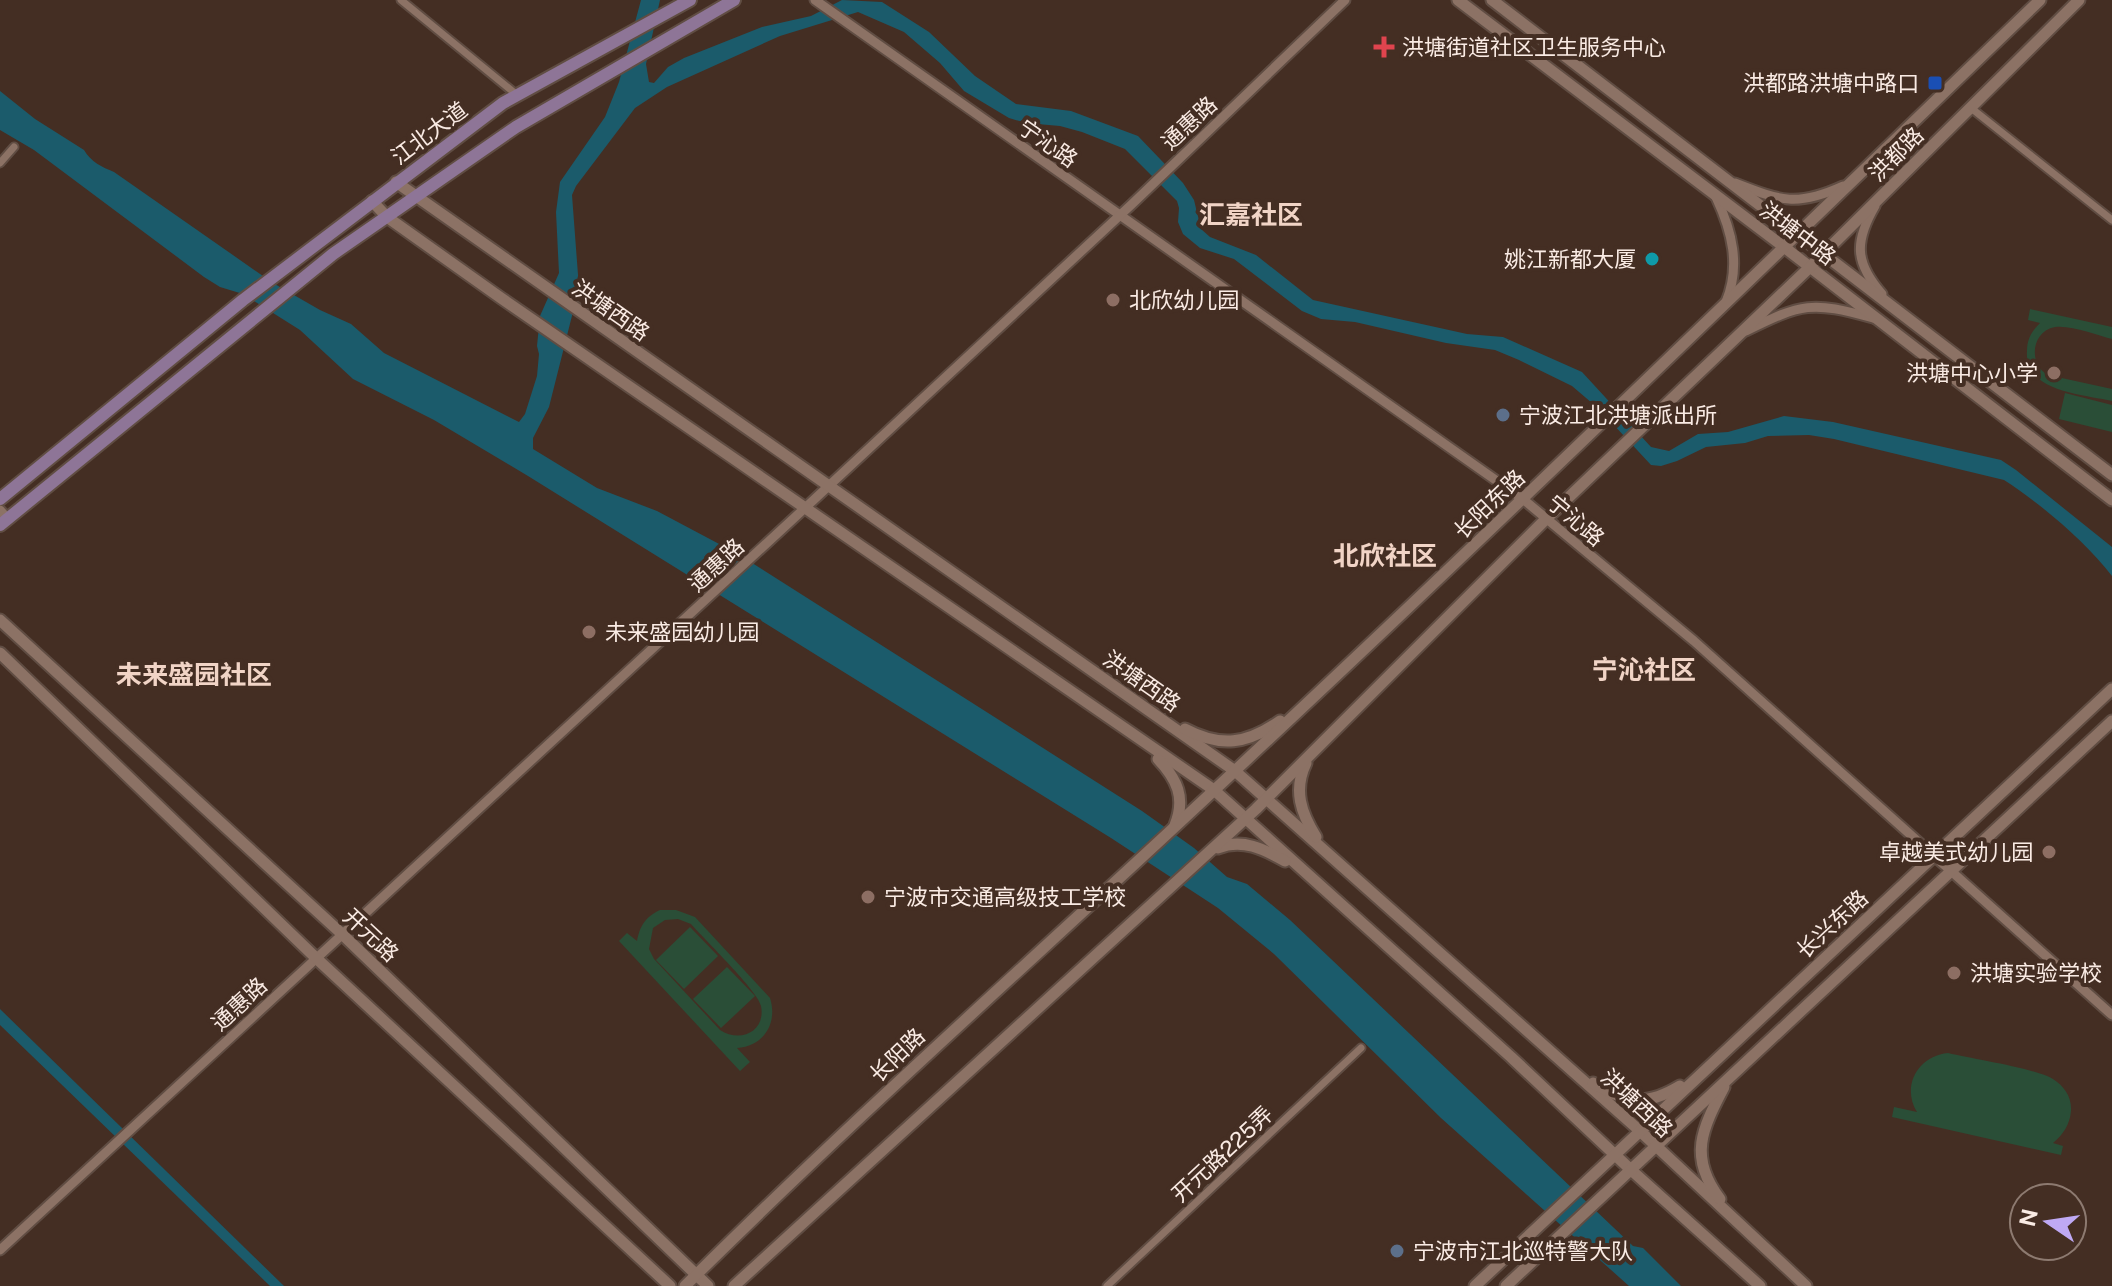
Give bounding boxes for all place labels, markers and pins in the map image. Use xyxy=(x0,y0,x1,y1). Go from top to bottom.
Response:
place label: 洪塘街道社区卫生服务中心 xyxy=(1402,34,1666,60)
marker: 洪塘街道社区卫生服务中心 xyxy=(1373,36,1395,58)
place label: 洪都路洪塘中路口 xyxy=(1743,70,1919,96)
marker: 洪都路洪塘中路口 xyxy=(1926,74,1944,92)
place label: 姚江新都大厦 xyxy=(1504,246,1636,272)
marker: 姚江新都大厦 xyxy=(1643,250,1661,268)
place label: 北欣幼儿园 xyxy=(1129,287,1239,313)
marker: 北欣幼儿园 xyxy=(1104,291,1122,309)
place label: 洪塘中心小学 xyxy=(1906,360,2038,386)
marker: 洪塘中心小学 xyxy=(2045,364,2063,382)
place label: 宁波江北洪塘派出所 xyxy=(1519,402,1717,428)
marker: 宁波江北洪塘派出所 xyxy=(1494,406,1512,424)
place label: 未来盛园幼儿园 xyxy=(605,619,759,645)
marker: 未来盛园幼儿园 xyxy=(580,623,598,641)
place label: 卓越美式幼儿园 xyxy=(1879,839,2033,865)
marker: 卓越美式幼儿园 xyxy=(2040,843,2058,861)
place label: 宁波市交通高级技工学校 xyxy=(884,884,1126,910)
marker: 宁波市交通高级技工学校 xyxy=(859,888,877,906)
place label: 洪塘实验学校 xyxy=(1970,960,2102,986)
marker: 洪塘实验学校 xyxy=(1945,964,1963,982)
place label: 宁波市江北巡特警大队 xyxy=(1413,1238,1633,1264)
marker: 宁波市江北巡特警大队 xyxy=(1388,1242,1406,1260)

